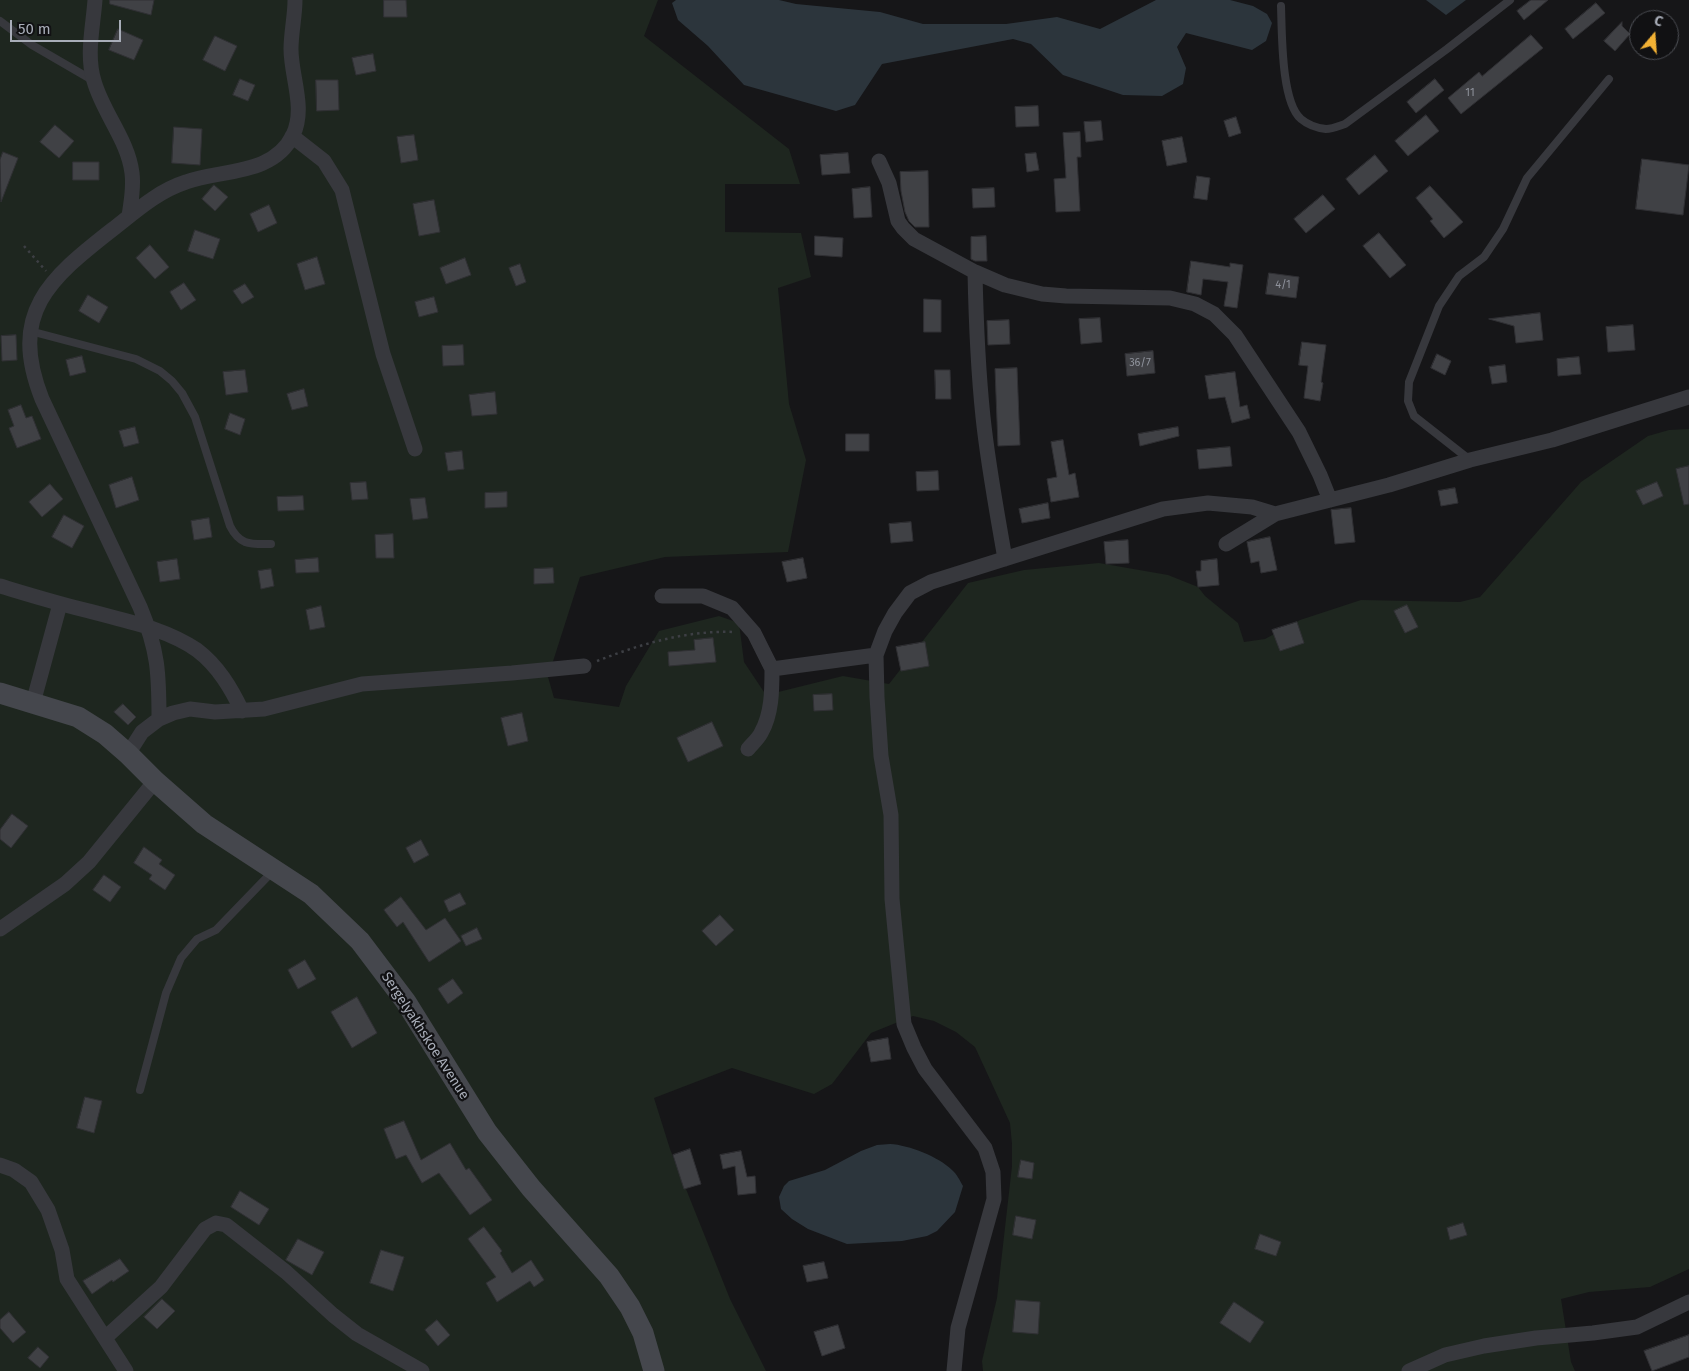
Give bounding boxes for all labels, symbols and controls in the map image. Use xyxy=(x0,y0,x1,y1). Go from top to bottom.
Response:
scale bar xyxy=(12,10,124,42)
north arrow xyxy=(1629,10,1679,60)
text: С xyxy=(1652,12,1665,31)
text: 50 m xyxy=(18,20,51,38)
house number: 11 xyxy=(1465,86,1475,100)
house number: 4/1 xyxy=(1275,278,1291,292)
house number: 36/7 xyxy=(1129,356,1151,370)
street label: Sergelyakhskoe Avenue xyxy=(378,969,472,1103)

